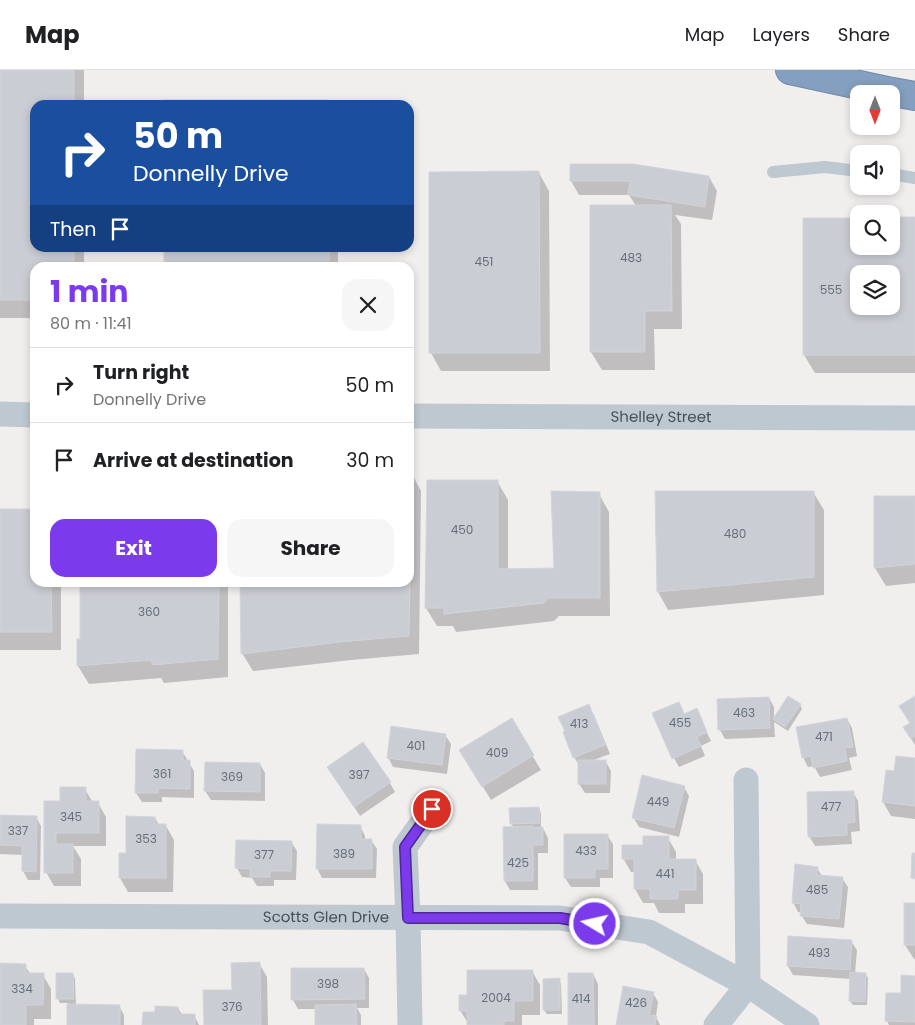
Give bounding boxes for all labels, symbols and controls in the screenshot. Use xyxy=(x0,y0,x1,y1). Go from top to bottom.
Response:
text: Map xyxy=(25,18,80,51)
text: Map xyxy=(685,22,725,47)
text: Layers xyxy=(753,22,810,47)
text: Share xyxy=(838,22,890,47)
north arrow xyxy=(850,85,900,135)
map controls xyxy=(850,85,900,315)
text: 50 m xyxy=(133,111,223,160)
icon: right xyxy=(50,120,115,185)
button: sound xyxy=(850,145,900,195)
text: Donnelly Drive xyxy=(133,158,289,189)
button: search xyxy=(850,205,900,255)
icon: arrive xyxy=(106,215,134,243)
text: Then xyxy=(50,216,96,243)
house number: 483 xyxy=(620,249,642,266)
house number: 451 xyxy=(475,253,493,270)
button: layers xyxy=(850,265,900,315)
text: 1 min xyxy=(50,270,128,313)
button: close xyxy=(342,279,394,331)
house number: 555 xyxy=(820,281,842,298)
text: 80 m · 11:41 xyxy=(50,312,132,335)
text: Turn right xyxy=(93,359,189,386)
icon: right xyxy=(50,371,78,399)
text: 50 m xyxy=(345,372,394,399)
text: Donnelly Drive xyxy=(93,388,206,411)
street label: Shelley Street xyxy=(611,406,711,427)
icon: arrive xyxy=(50,446,78,474)
text: Arrive at destination xyxy=(93,447,294,474)
text: 30 m xyxy=(346,447,394,474)
button: Exit xyxy=(50,519,217,577)
button: Share xyxy=(227,519,394,577)
house number: 450 xyxy=(451,521,473,538)
house number: 480 xyxy=(724,525,746,542)
house number: 360 xyxy=(138,603,160,620)
house number: 463 xyxy=(733,704,755,721)
house number: 455 xyxy=(669,714,691,731)
house number: 413 xyxy=(570,715,588,732)
house number: 471 xyxy=(815,728,833,745)
house number: 401 xyxy=(407,737,425,754)
house number: 409 xyxy=(486,744,508,761)
house number: 361 xyxy=(153,765,171,782)
house number: 397 xyxy=(348,766,370,783)
house number: 369 xyxy=(221,768,243,785)
pin xyxy=(411,788,453,830)
house number: 449 xyxy=(647,793,669,810)
icon: arrive xyxy=(418,795,446,823)
house number: 477 xyxy=(821,798,842,815)
house number: 345 xyxy=(60,808,82,825)
house number: 337 xyxy=(8,822,29,839)
house number: 353 xyxy=(135,830,157,847)
house number: 433 xyxy=(575,842,597,859)
house number: 389 xyxy=(333,845,355,862)
house number: 377 xyxy=(254,846,275,863)
house number: 425 xyxy=(507,854,529,871)
house number: 441 xyxy=(656,865,674,882)
house number: 485 xyxy=(806,881,828,898)
position arrow xyxy=(568,897,620,949)
street label: Scotts Glen Drive xyxy=(263,906,389,927)
house number: 493 xyxy=(808,944,830,961)
house number: 398 xyxy=(317,975,339,992)
house number: 334 xyxy=(11,980,33,997)
house number: 2004 xyxy=(481,989,511,1006)
house number: 414 xyxy=(572,990,591,1007)
house number: 426 xyxy=(625,994,647,1011)
house number: 376 xyxy=(221,998,243,1015)

